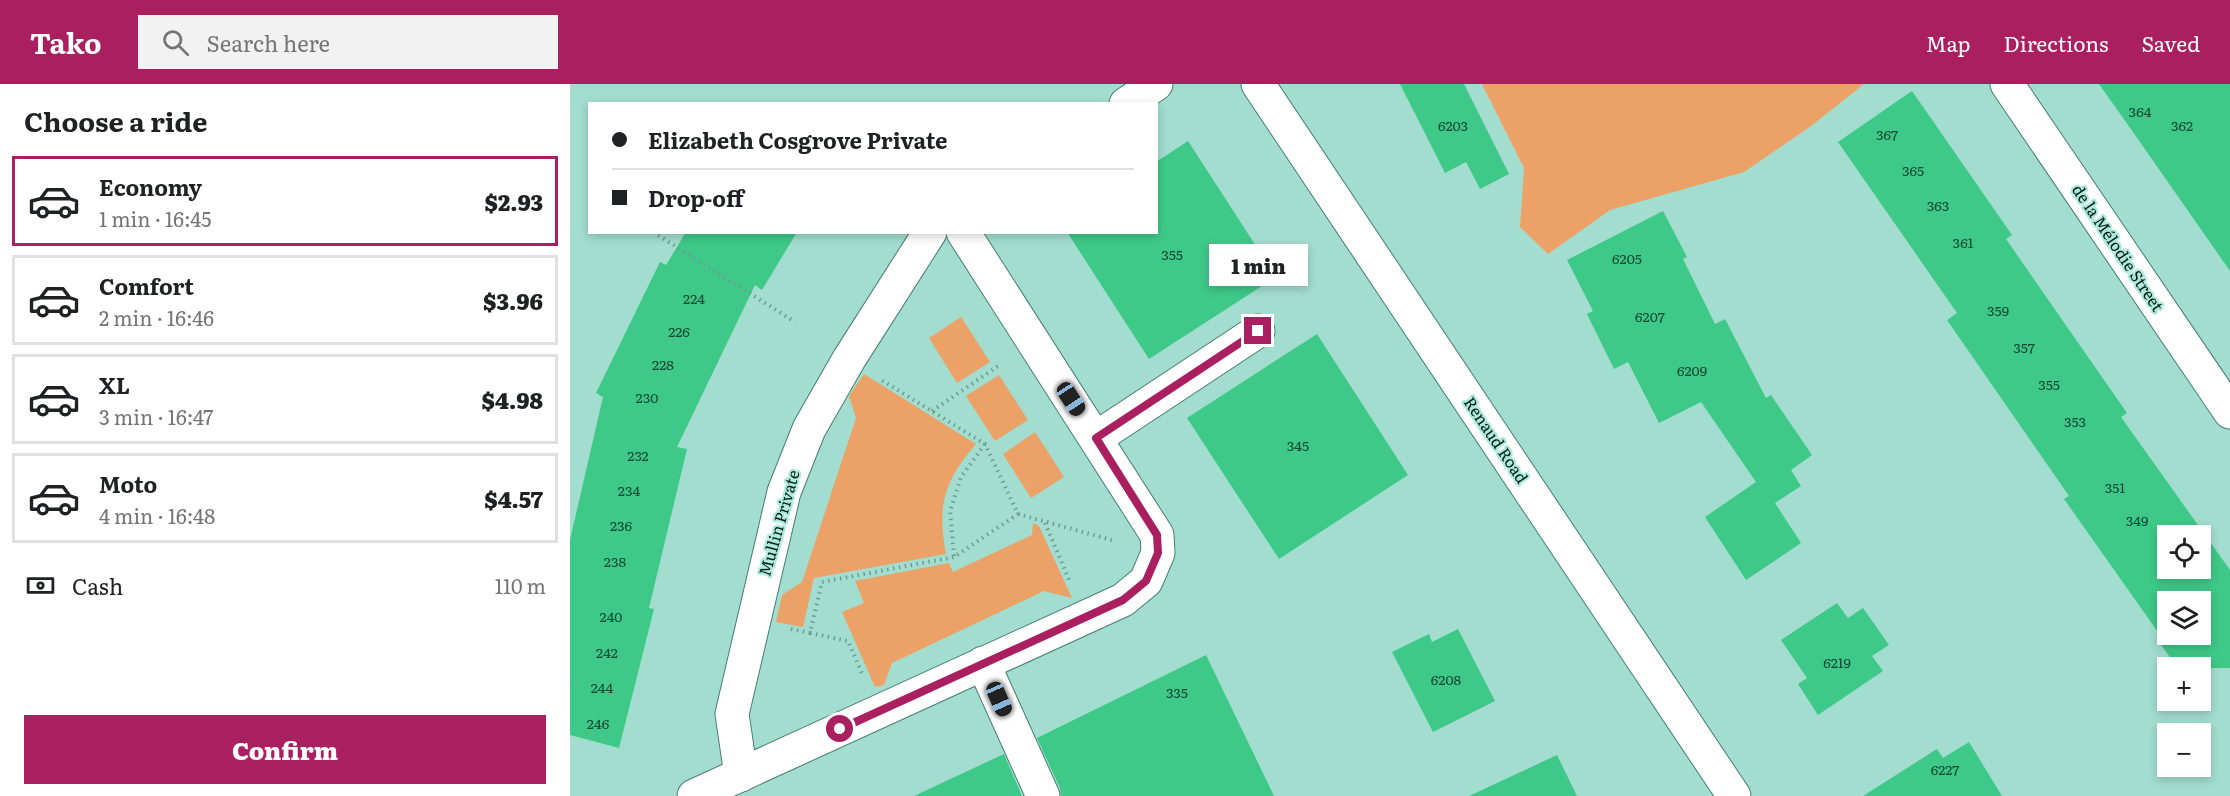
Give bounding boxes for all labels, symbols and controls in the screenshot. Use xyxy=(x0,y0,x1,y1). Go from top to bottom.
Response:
search box xyxy=(138,15,558,69)
text: Tako xyxy=(30,21,102,63)
icon: search xyxy=(159,26,192,59)
text: Search here xyxy=(207,26,330,59)
text: Map xyxy=(1926,27,1971,58)
text: Directions xyxy=(2004,27,2109,58)
text: Saved xyxy=(2142,27,2200,58)
text: Choose a ride xyxy=(24,100,207,140)
house number: 364 xyxy=(2129,101,2152,121)
house number: 6203 xyxy=(1438,115,1468,135)
house number: 362 xyxy=(2171,115,2193,135)
text: Elizabeth Cosgrove Private xyxy=(648,123,948,156)
house number: 367 xyxy=(1876,124,1898,144)
house number: 365 xyxy=(1902,160,1924,180)
text: Economy xyxy=(99,170,202,203)
icon: car xyxy=(27,174,81,228)
street label: de la Mélodie Street xyxy=(2067,179,2171,316)
text: Drop-off xyxy=(648,181,744,214)
text: $2.93 xyxy=(485,185,543,218)
house number: 363 xyxy=(1927,195,1949,215)
text: 1 min · 16:45 xyxy=(99,203,211,233)
house number: 361 xyxy=(1953,232,1974,252)
house number: 355 xyxy=(1161,244,1183,264)
callout: 1 min xyxy=(1208,244,1308,286)
house number: 6205 xyxy=(1612,248,1642,268)
text: 1 min xyxy=(1231,250,1286,280)
text: Comfort xyxy=(99,269,194,302)
icon: car xyxy=(27,273,81,327)
text: $3.96 xyxy=(483,284,543,317)
house number: 224 xyxy=(683,288,705,308)
house number: 359 xyxy=(1987,300,2009,320)
text: 2 min · 16:46 xyxy=(99,302,214,332)
house number: 6207 xyxy=(1635,306,1665,326)
route end xyxy=(1244,317,1271,344)
house number: 226 xyxy=(668,321,690,341)
house number: 357 xyxy=(2013,337,2035,357)
house number: 228 xyxy=(652,354,674,374)
house number: 6209 xyxy=(1677,360,1707,380)
text: XL xyxy=(99,368,130,401)
icon: car xyxy=(27,372,81,426)
house number: 355 xyxy=(2038,374,2060,394)
car xyxy=(1054,379,1088,419)
text: $4.98 xyxy=(482,383,543,416)
house number: 230 xyxy=(636,387,658,407)
street label: Renaud Road xyxy=(1459,391,1535,488)
text: 3 min · 16:47 xyxy=(99,401,213,431)
house number: 353 xyxy=(2064,411,2086,431)
house number: 345 xyxy=(1287,435,1309,455)
house number: 232 xyxy=(627,445,649,465)
text: Moto xyxy=(99,467,157,500)
street label: Mullin Private xyxy=(751,467,805,579)
icon: car xyxy=(27,471,81,525)
house number: 351 xyxy=(2105,477,2125,497)
house number: 234 xyxy=(618,480,640,500)
text: $4.57 xyxy=(484,482,543,515)
text: 4 min · 16:48 xyxy=(99,500,215,530)
house number: 349 xyxy=(2126,510,2148,530)
house number: 236 xyxy=(610,515,633,535)
map controls xyxy=(2157,525,2211,777)
button: locate xyxy=(2157,525,2211,579)
house number: 238 xyxy=(604,551,626,571)
icon: cash xyxy=(24,569,57,602)
text: Cash xyxy=(72,569,123,602)
text: 110 m xyxy=(495,570,546,600)
button: layers xyxy=(2157,591,2211,645)
house number: 240 xyxy=(600,606,622,626)
house number: 242 xyxy=(596,642,618,662)
house number: 6219 xyxy=(1823,652,1851,672)
button: + xyxy=(2157,657,2211,711)
house number: 6208 xyxy=(1431,669,1461,689)
house number: 244 xyxy=(591,677,614,697)
car xyxy=(983,679,1015,719)
house number: 335 xyxy=(1166,682,1188,702)
house number: 246 xyxy=(587,713,610,733)
button: Confirm xyxy=(24,715,546,784)
route start xyxy=(826,715,853,742)
button: − xyxy=(2157,723,2211,777)
house number: 6227 xyxy=(1931,759,1959,779)

